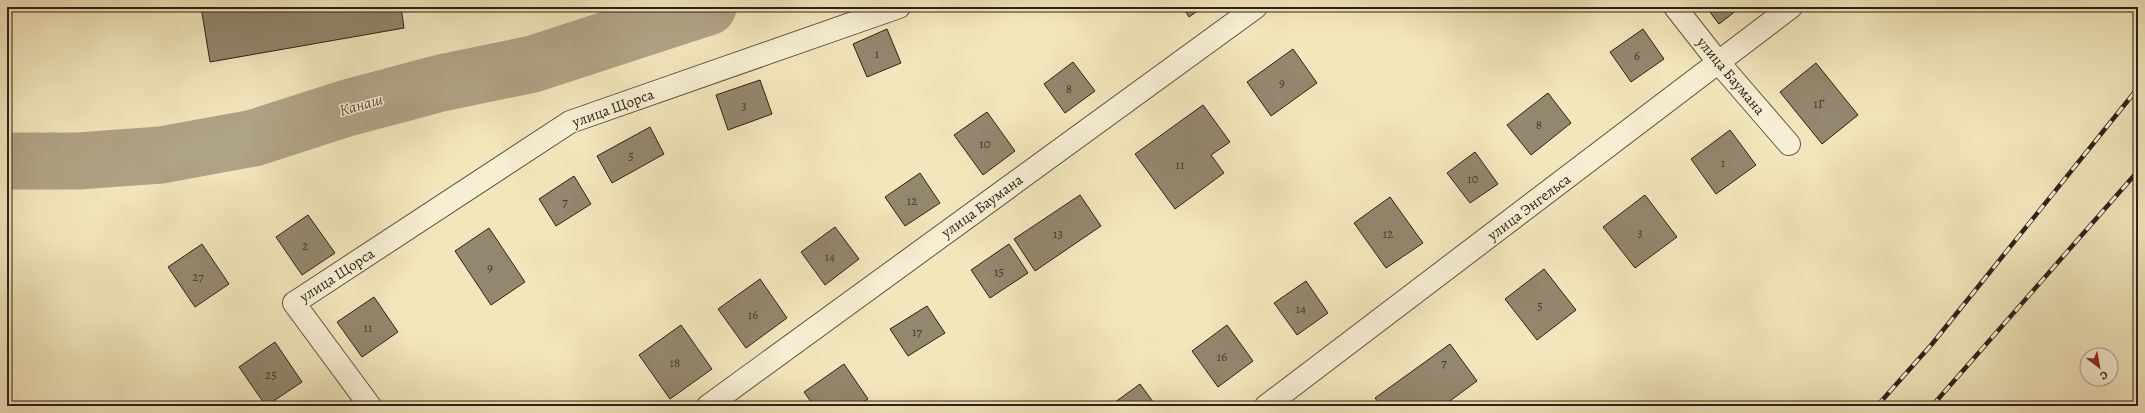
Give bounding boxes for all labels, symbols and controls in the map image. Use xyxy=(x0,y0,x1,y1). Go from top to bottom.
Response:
street label: улица Баумана xyxy=(1692,32,1770,119)
house number: 1 xyxy=(875,45,880,62)
house number: 6 xyxy=(1634,47,1640,64)
house number: 9 xyxy=(1279,74,1285,91)
house number: 8 xyxy=(1066,80,1072,97)
street label: улица Щорса xyxy=(568,84,657,132)
water label: Канаш xyxy=(337,88,386,122)
house number: 1Г xyxy=(1814,95,1825,112)
house number: 3 xyxy=(741,97,747,114)
house number: 8 xyxy=(1536,116,1542,133)
house number: 10 xyxy=(979,135,991,152)
house number: 5 xyxy=(628,147,634,164)
house number: 1 xyxy=(1721,154,1726,171)
house number: 11 xyxy=(1176,156,1185,173)
street label: улица Энгельса xyxy=(1482,169,1575,246)
street label: улица Баумана xyxy=(936,170,1027,243)
house number: 10 xyxy=(1467,170,1479,187)
house number: 12 xyxy=(907,192,917,209)
house number: 7 xyxy=(562,193,568,210)
house number: 3 xyxy=(1637,224,1643,241)
house number: 13 xyxy=(1053,225,1063,242)
house number: 12 xyxy=(1383,225,1393,242)
house number: 2 xyxy=(302,237,308,254)
street label: улица Щорса xyxy=(295,243,378,307)
house number: 14 xyxy=(825,248,835,265)
house number: 9 xyxy=(487,259,493,276)
house number: 15 xyxy=(994,263,1004,280)
house number: 27 xyxy=(192,268,204,285)
house number: 5 xyxy=(1537,297,1543,314)
house number: 14 xyxy=(1296,300,1306,317)
house number: 16 xyxy=(748,306,758,323)
house number: 11 xyxy=(364,319,373,336)
house number: 17 xyxy=(912,323,922,340)
north arrow xyxy=(2079,347,2119,387)
house number: 16 xyxy=(1217,348,1227,365)
house number: 18 xyxy=(670,354,680,371)
house number: 7 xyxy=(1441,354,1447,371)
house number: 25 xyxy=(265,366,277,383)
text: С xyxy=(2097,367,2111,383)

